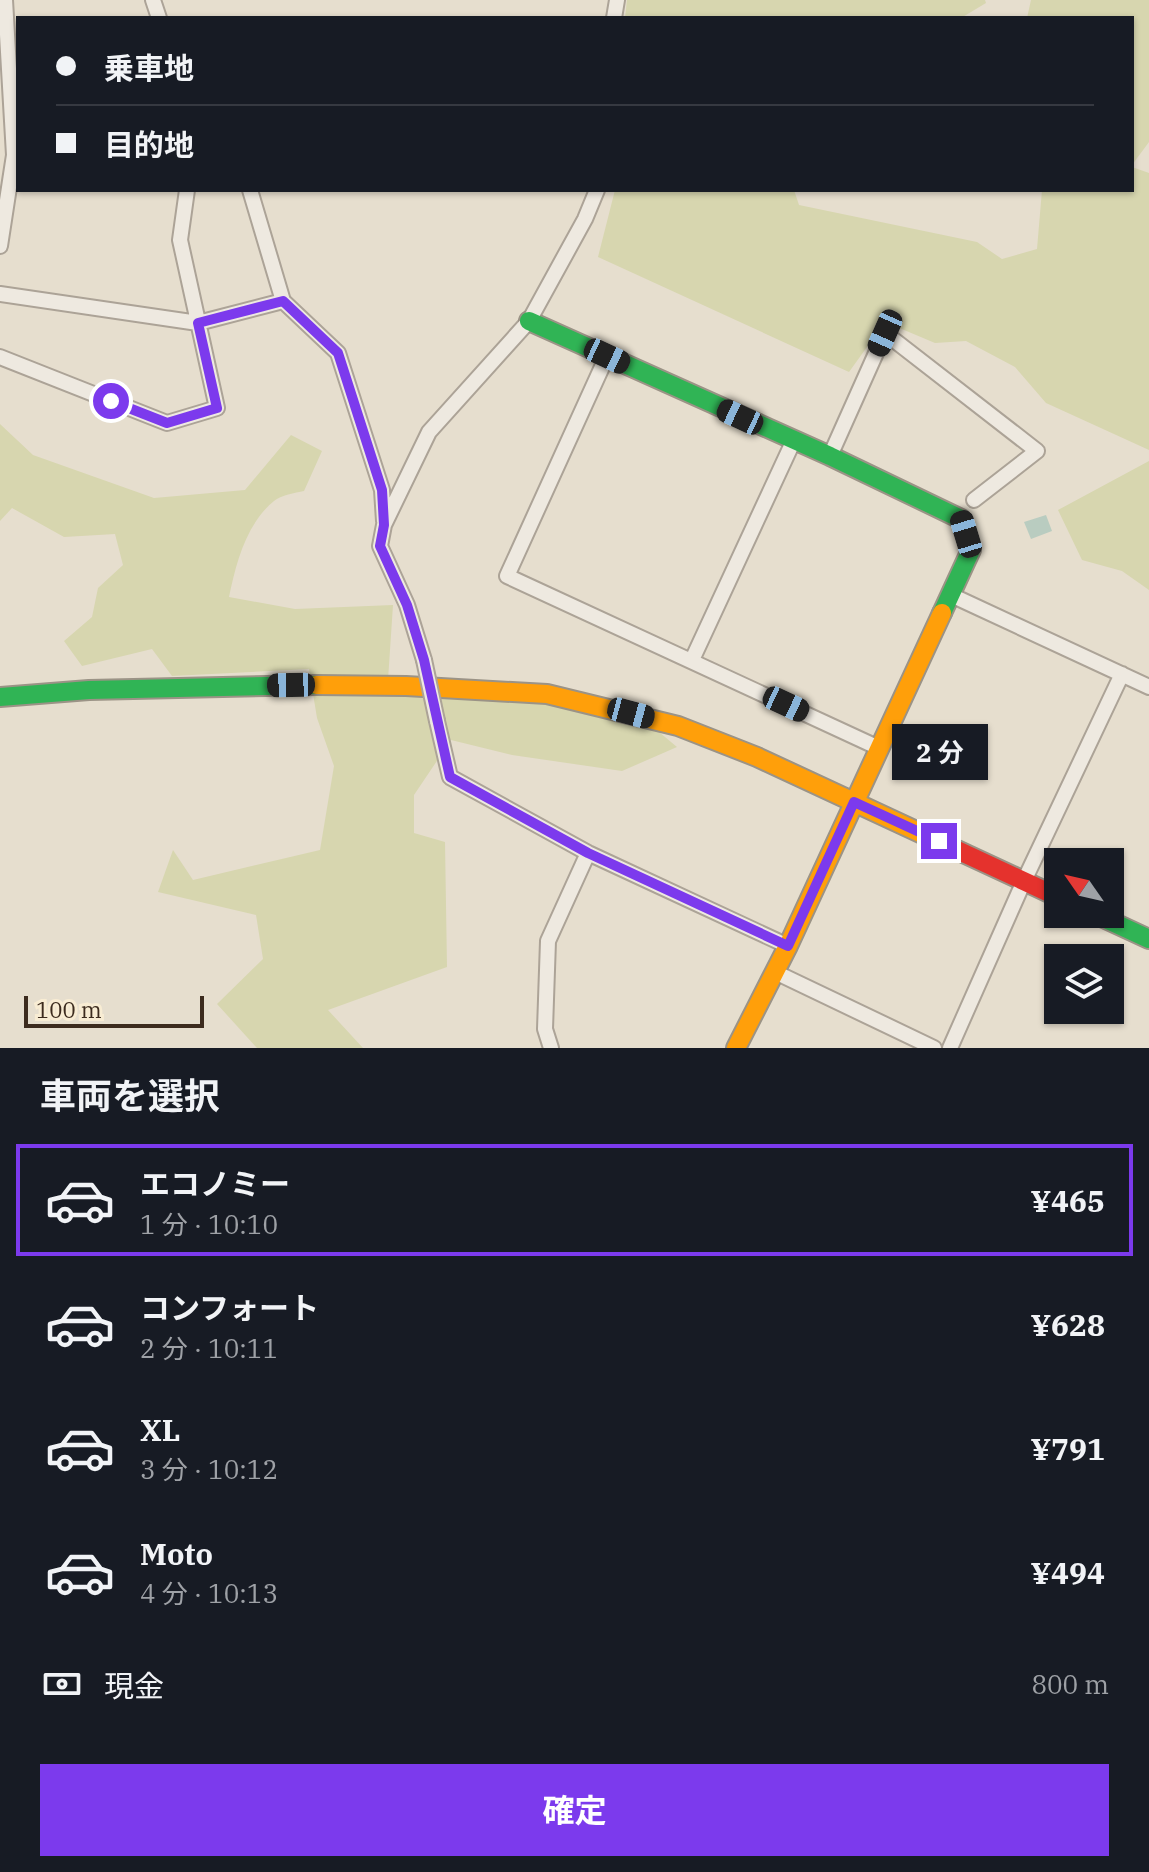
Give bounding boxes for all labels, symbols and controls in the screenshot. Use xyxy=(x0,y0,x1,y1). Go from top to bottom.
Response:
text: 乗車地 xyxy=(104,48,194,87)
text: 目的地 xyxy=(104,125,194,164)
car xyxy=(864,306,906,360)
car xyxy=(580,335,634,377)
route start xyxy=(93,383,129,419)
car xyxy=(713,396,767,438)
car xyxy=(948,508,984,560)
car xyxy=(267,673,315,697)
car xyxy=(759,683,813,725)
car xyxy=(605,695,657,731)
callout: 2 分 xyxy=(891,725,987,781)
text: 2 分 xyxy=(916,735,964,769)
route end xyxy=(921,823,957,859)
north arrow xyxy=(1044,848,1124,928)
map controls xyxy=(1044,848,1124,1024)
button: layers xyxy=(1044,944,1124,1024)
scale bar xyxy=(24,992,204,1028)
text: 100 m xyxy=(36,995,102,1024)
text: 車両を選択 xyxy=(40,1072,220,1119)
icon: car xyxy=(44,1164,116,1236)
text: エコノミー xyxy=(140,1164,290,1203)
text: ¥465 xyxy=(1031,1181,1105,1220)
text: 1 分 · 10:10 xyxy=(140,1207,278,1241)
icon: car xyxy=(44,1288,116,1360)
text: コンフォート xyxy=(140,1288,319,1327)
text: ¥628 xyxy=(1031,1305,1105,1344)
text: 2 分 · 10:11 xyxy=(140,1331,278,1365)
text: XL xyxy=(140,1410,180,1449)
icon: car xyxy=(44,1412,116,1484)
text: ¥791 xyxy=(1031,1429,1105,1468)
text: 3 分 · 10:12 xyxy=(140,1452,278,1486)
text: Moto xyxy=(140,1534,213,1573)
icon: car xyxy=(44,1536,116,1608)
text: ¥494 xyxy=(1031,1553,1105,1592)
text: 4 分 · 10:13 xyxy=(140,1576,278,1610)
icon: cash xyxy=(40,1662,84,1706)
text: 現金 xyxy=(104,1666,164,1705)
text: 800 m xyxy=(1031,1667,1109,1701)
button: 確定 xyxy=(40,1764,1109,1856)

